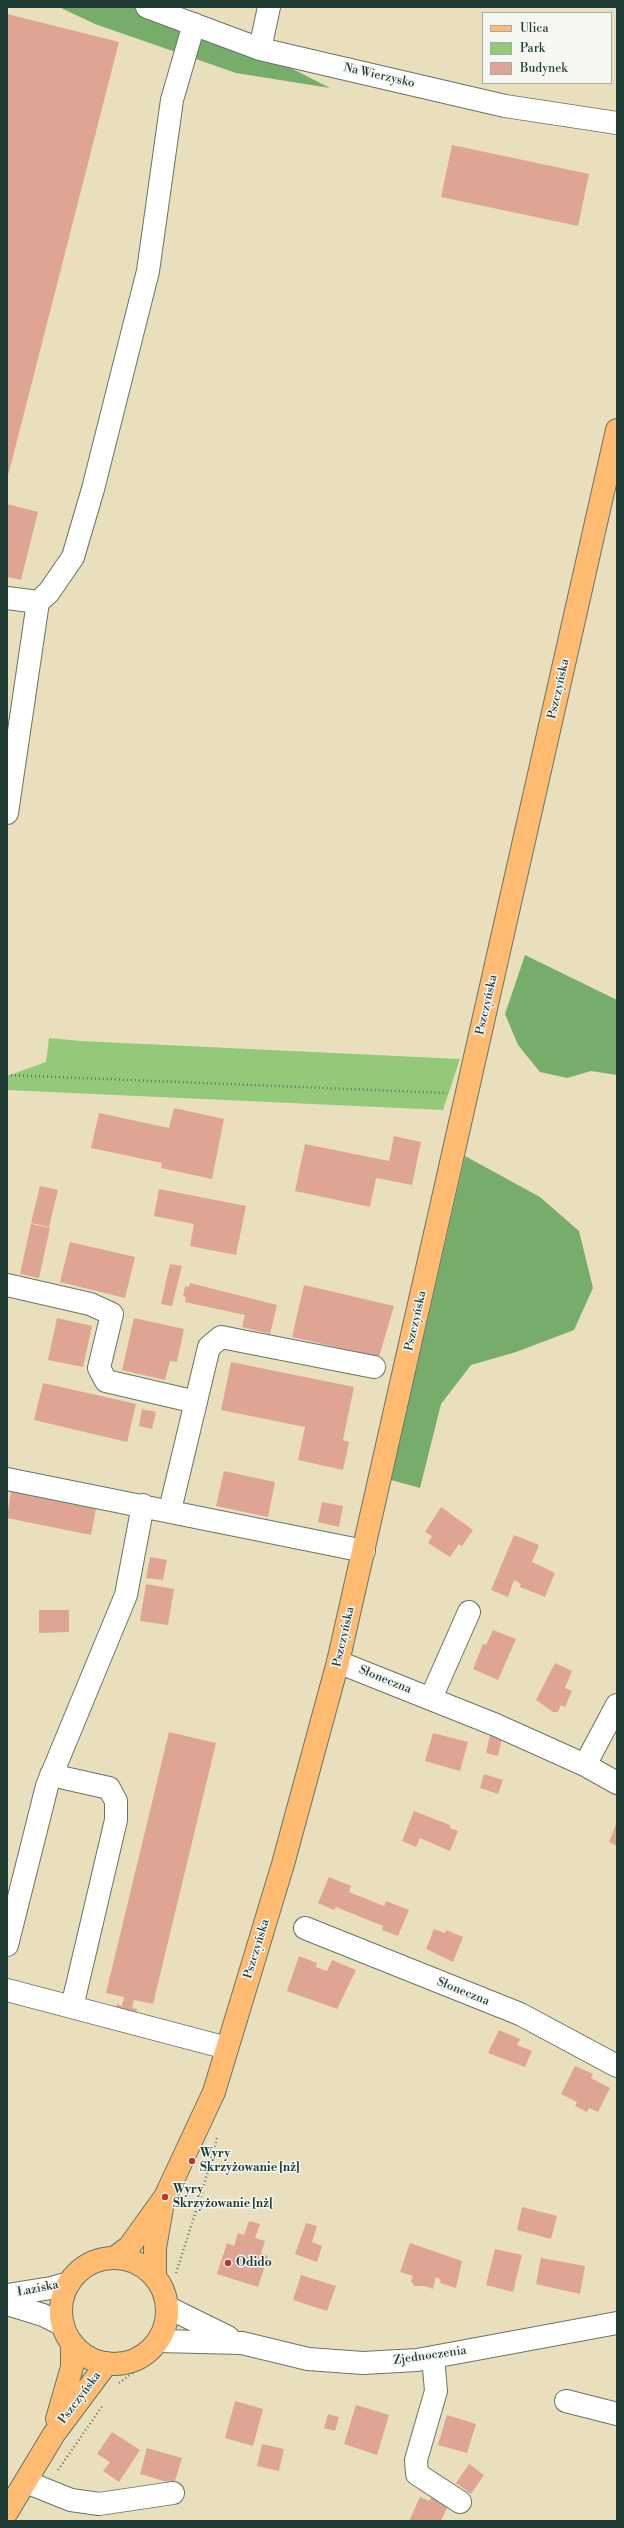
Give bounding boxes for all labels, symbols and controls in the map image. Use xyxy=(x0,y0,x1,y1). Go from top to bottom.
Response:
legend xyxy=(482,12,612,84)
text: Ulica xyxy=(520,21,549,36)
text: Park xyxy=(520,41,545,56)
street label: Na Wierzysko xyxy=(342,61,416,91)
text: Budynek xyxy=(520,61,568,76)
street label: Pszczyńska xyxy=(545,657,573,721)
street label: Pszczyńska xyxy=(473,973,501,1037)
street label: Pszczyńska xyxy=(402,1289,430,1353)
street label: Pszczyńska xyxy=(330,1605,358,1669)
street label: Słoneczna xyxy=(357,1663,413,1697)
street label: Pszczyńska xyxy=(241,1918,273,1980)
street label: Słoneczna xyxy=(435,1975,491,2009)
place label: Wyry Skrzyżowanie [nż] xyxy=(200,2147,300,2175)
marker: Wyry Skrzyżowanie [nż] xyxy=(187,2156,197,2166)
place label: Wyry Skrzyżowanie [nż[ xyxy=(173,2183,273,2211)
marker: Wyry Skrzyżowanie [nż[ xyxy=(160,2192,170,2202)
place label: Odido xyxy=(236,2256,272,2270)
marker: Odido xyxy=(223,2258,233,2268)
street label: Łaziska xyxy=(16,2278,60,2300)
street label: Zjednoczenia xyxy=(393,2344,467,2368)
street label: Pszczyńska xyxy=(56,2369,104,2427)

